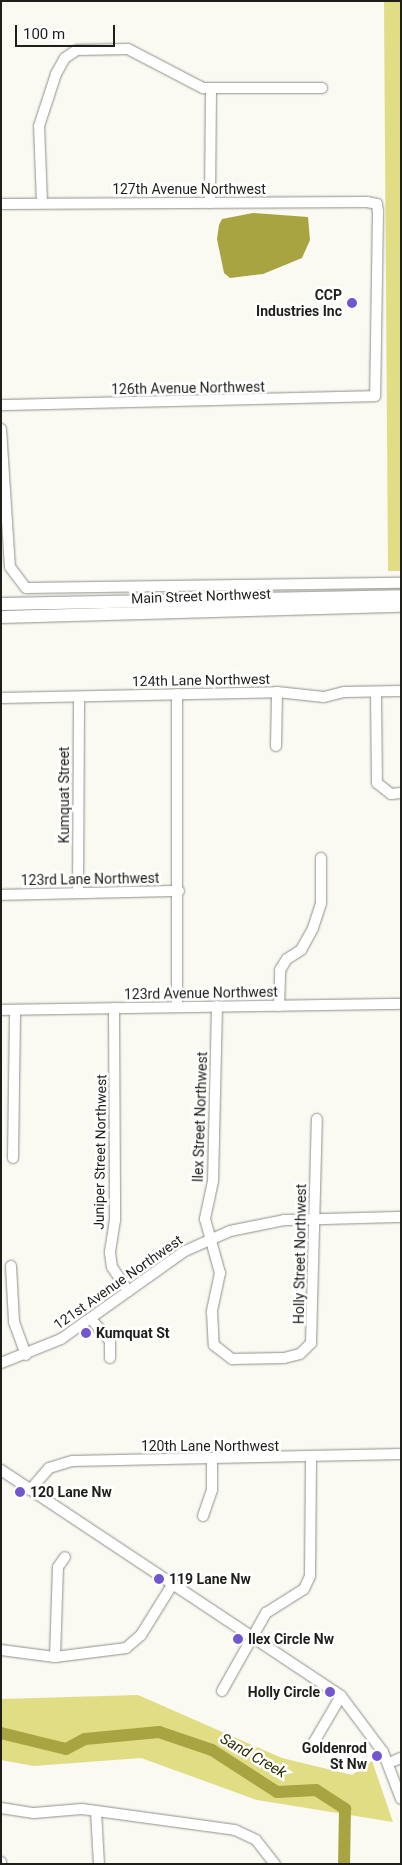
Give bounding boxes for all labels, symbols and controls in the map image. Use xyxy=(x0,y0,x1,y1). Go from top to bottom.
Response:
scale bar xyxy=(18,15,118,47)
text: 100 m xyxy=(23,25,65,43)
street label: 127th Avenue Northwest xyxy=(112,181,266,197)
place label: CCP Industries Inc xyxy=(256,287,342,320)
marker: CCP Industries Inc xyxy=(346,297,358,309)
street label: 126th Avenue Northwest xyxy=(111,378,265,398)
street label: Main Street Northwest xyxy=(131,585,271,607)
street label: 124th Lane Northwest xyxy=(132,670,270,690)
street label: Kumquat Street xyxy=(56,747,72,843)
street label: 123rd Lane Northwest xyxy=(21,869,159,889)
street label: 123rd Avenue Northwest xyxy=(124,983,278,1003)
street label: Ilex Street Northwest xyxy=(189,1051,211,1183)
street label: Juniper Street Northwest xyxy=(90,1074,110,1230)
street label: Holly Street Northwest xyxy=(290,1184,310,1324)
street label: 121st Avenue Northwest xyxy=(50,1231,186,1333)
place label: Kumquat St xyxy=(96,1325,170,1341)
marker: Kumquat St xyxy=(80,1327,92,1339)
street label: 120th Lane Northwest xyxy=(141,1438,279,1454)
place label: 120 Lane Nw xyxy=(30,1484,112,1500)
marker: 120 Lane Nw xyxy=(14,1486,26,1498)
place label: 119 Lane Nw xyxy=(169,1571,251,1587)
marker: 119 Lane Nw xyxy=(153,1573,165,1585)
place label: Ilex Circle Nw xyxy=(248,1631,334,1647)
marker: Ilex Circle Nw xyxy=(232,1633,244,1645)
place label: Holly Circle xyxy=(248,1684,320,1700)
marker: Holly Circle xyxy=(324,1686,336,1698)
water label: Sand Creek xyxy=(217,1730,289,1782)
place label: Goldenrod St Nw xyxy=(302,1740,367,1772)
marker: Goldenrod St Nw xyxy=(371,1750,383,1762)

